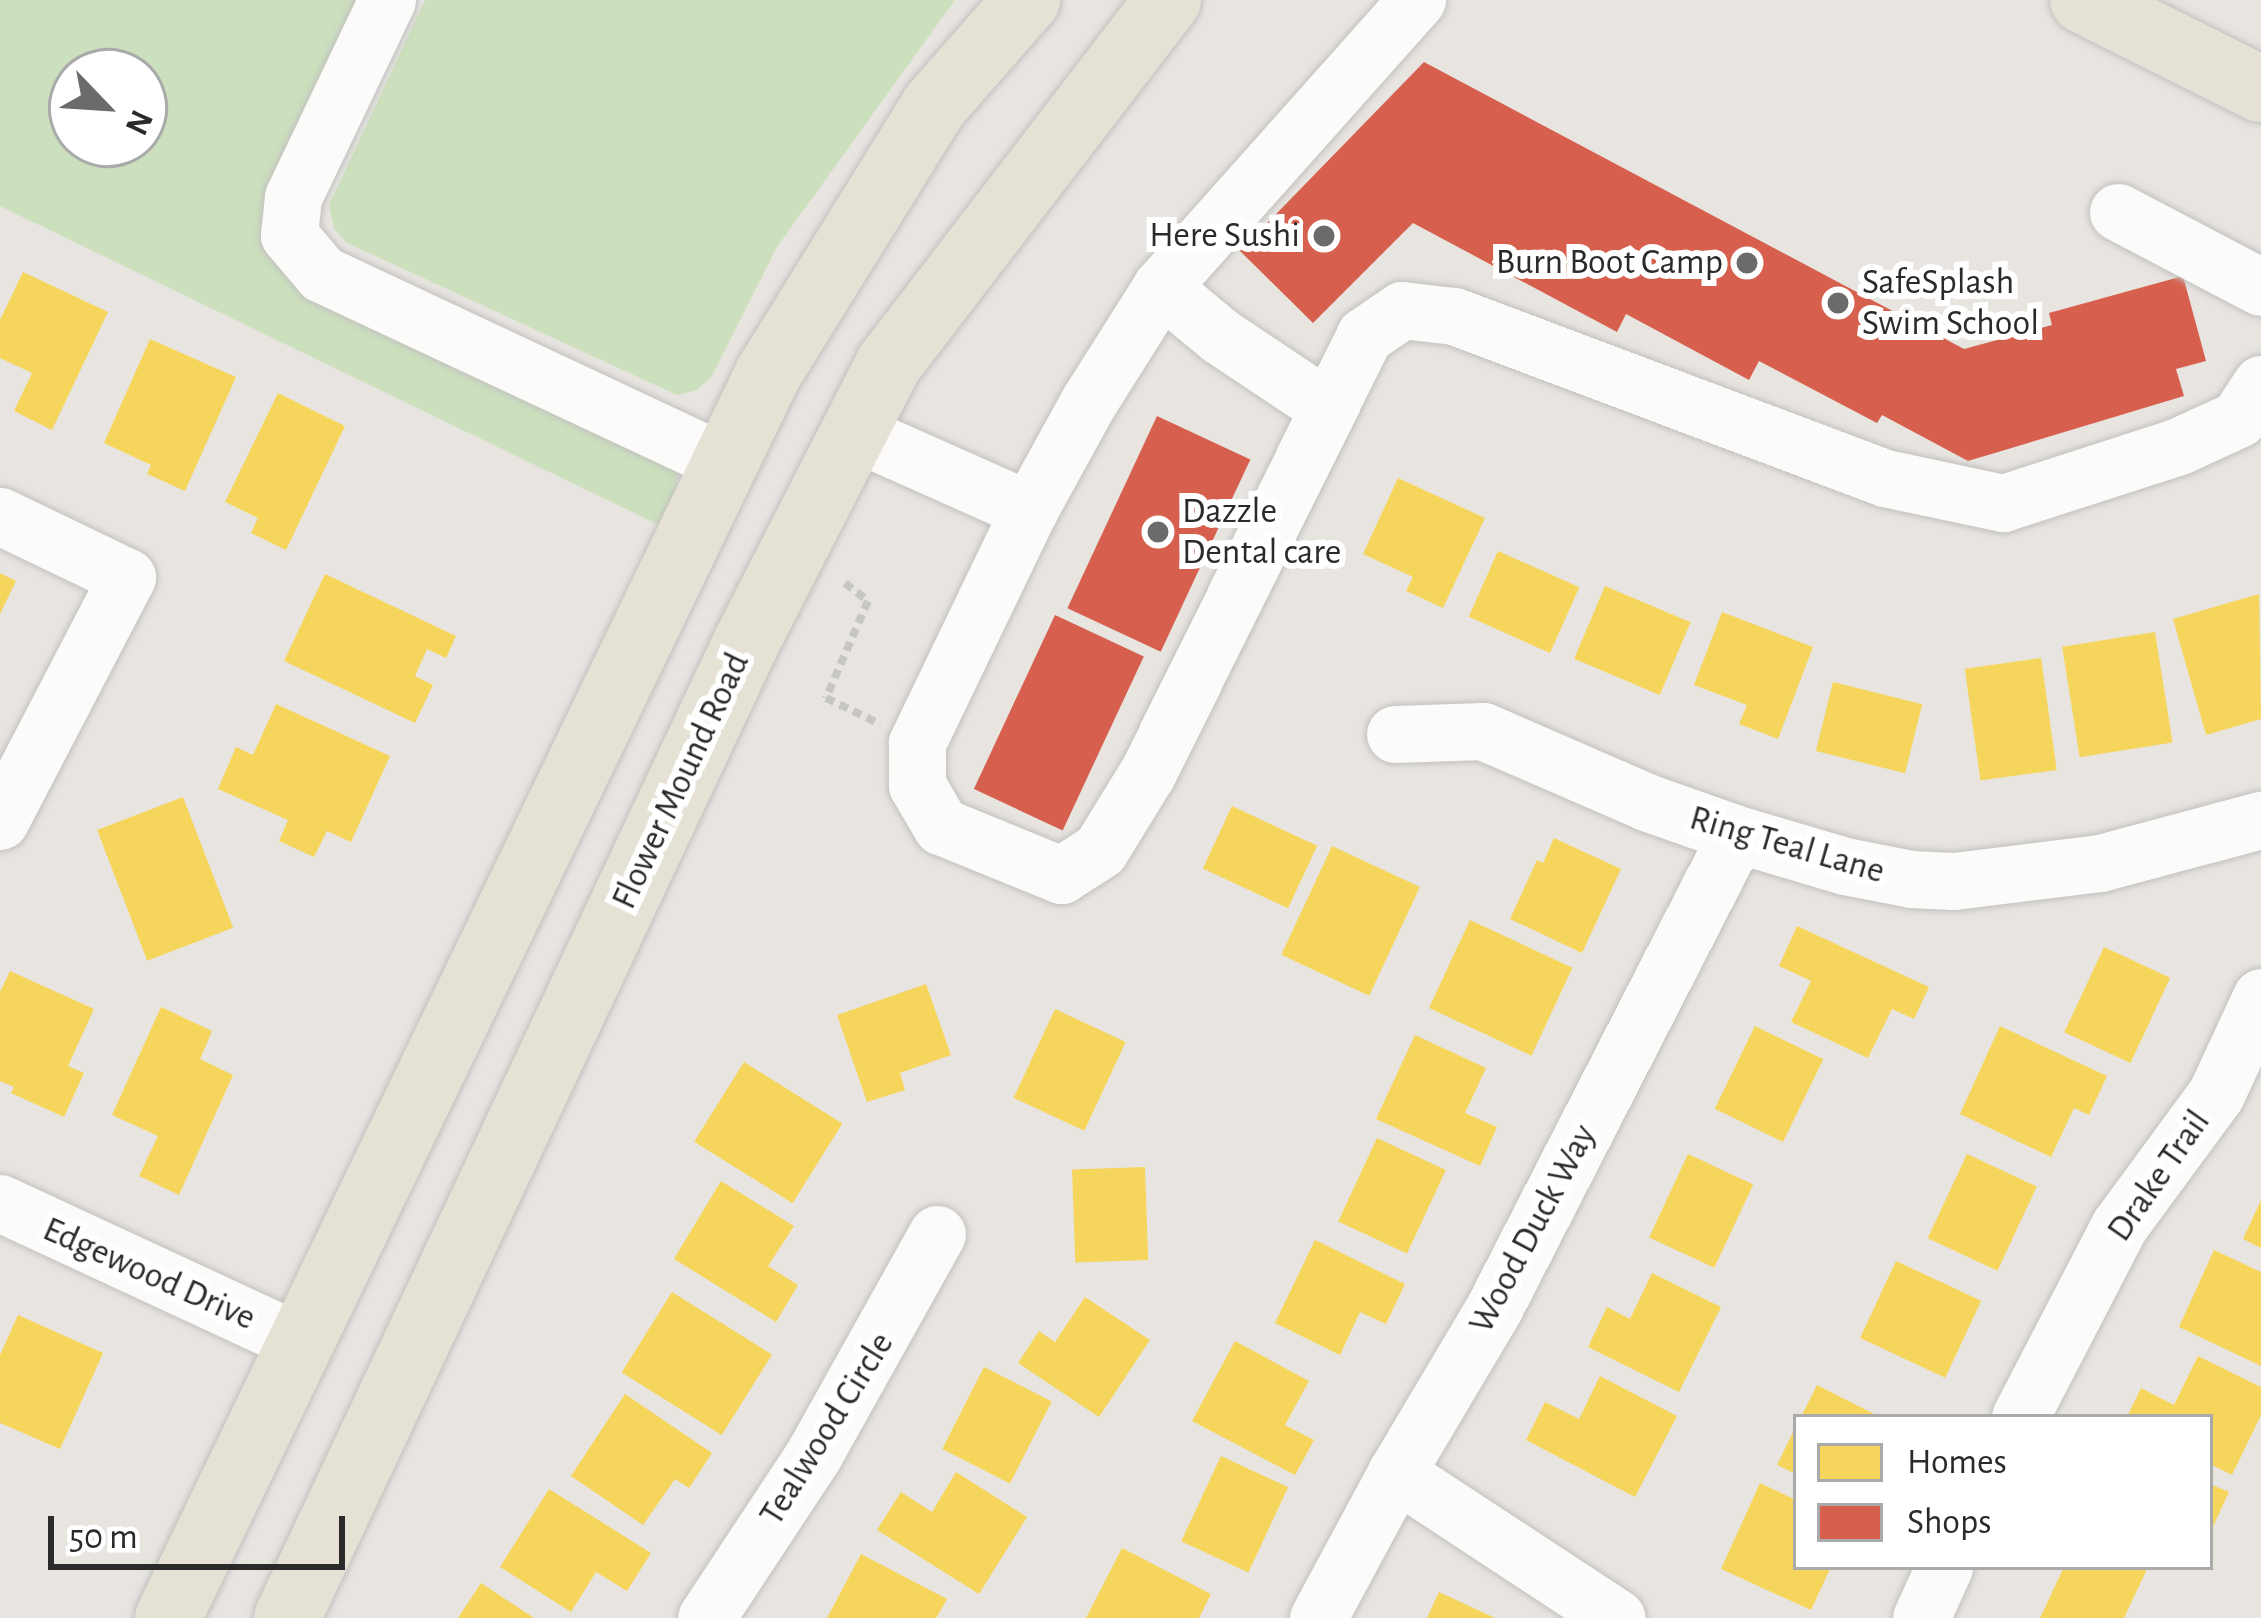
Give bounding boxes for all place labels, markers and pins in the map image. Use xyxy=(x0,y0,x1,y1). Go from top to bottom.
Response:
place label: Here Sushi xyxy=(1149,214,1300,258)
marker: Here Sushi xyxy=(1311,223,1337,249)
place label: Burn Boot Camp xyxy=(1496,241,1723,285)
marker: Burn Boot Camp xyxy=(1734,250,1760,276)
place label: SafeSplash Swim School xyxy=(1862,260,2039,345)
marker: SafeSplash Swim School xyxy=(1825,290,1851,316)
place label: Dazzle Dental care xyxy=(1182,489,1341,574)
marker: Dazzle Dental care xyxy=(1145,519,1171,545)

